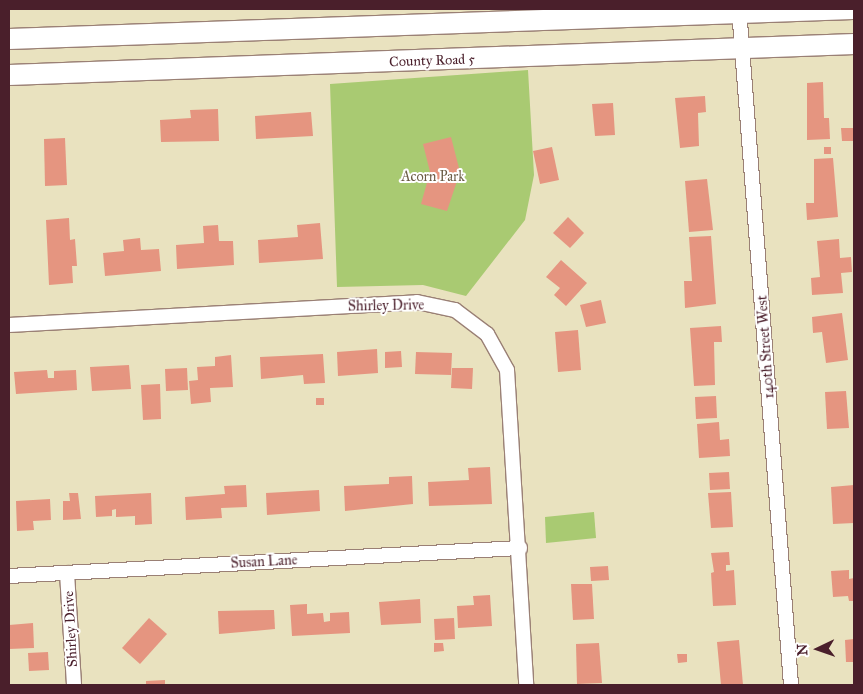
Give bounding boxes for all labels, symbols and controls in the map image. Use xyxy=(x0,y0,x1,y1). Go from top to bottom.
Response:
street label: County Road 5 xyxy=(389,51,475,71)
park label: Acorn Park xyxy=(401,169,465,185)
street label: 140th Street West xyxy=(754,295,778,399)
street label: Shirley Drive xyxy=(348,297,424,315)
street label: Susan Lane xyxy=(230,552,298,572)
street label: Shirley Drive xyxy=(61,590,81,668)
north arrow xyxy=(793,624,843,674)
text: N xyxy=(794,643,811,656)

